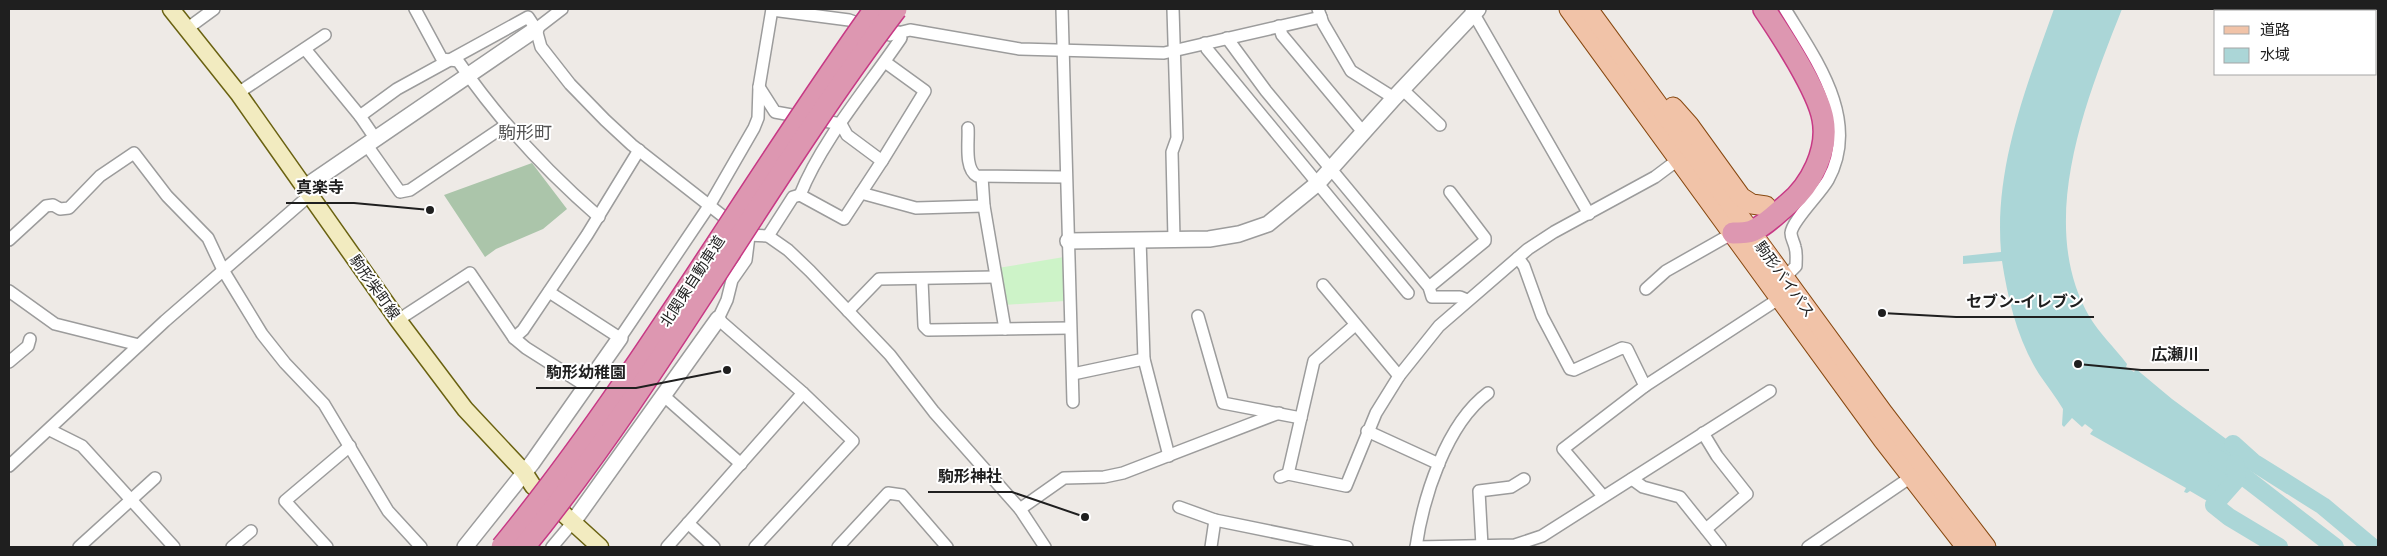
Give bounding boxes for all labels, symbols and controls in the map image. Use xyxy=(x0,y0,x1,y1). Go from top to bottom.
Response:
legend xyxy=(2214,10,2377,75)
text: 道路 xyxy=(2260,20,2290,39)
text: 水域 xyxy=(2260,45,2290,64)
district label: 駒形町 xyxy=(498,122,552,144)
callout: 真楽寺 xyxy=(286,172,354,203)
text: 真楽寺 xyxy=(296,178,344,197)
street label: 北関東自動車道 xyxy=(655,232,729,330)
street label: 駒形バイパス xyxy=(1751,237,1819,321)
street label: 駒形柴町線 xyxy=(346,251,404,323)
callout: セブン-イレブン xyxy=(1956,286,2094,317)
text: セブン-イレブン xyxy=(1966,292,2084,311)
callout: 広瀬川 xyxy=(2141,339,2209,370)
text: 広瀬川 xyxy=(2151,345,2199,364)
callout: 駒形幼稚園 xyxy=(536,357,636,388)
text: 駒形幼稚園 xyxy=(546,363,626,382)
callout: 駒形神社 xyxy=(928,461,1012,492)
text: 駒形神社 xyxy=(938,467,1002,486)

